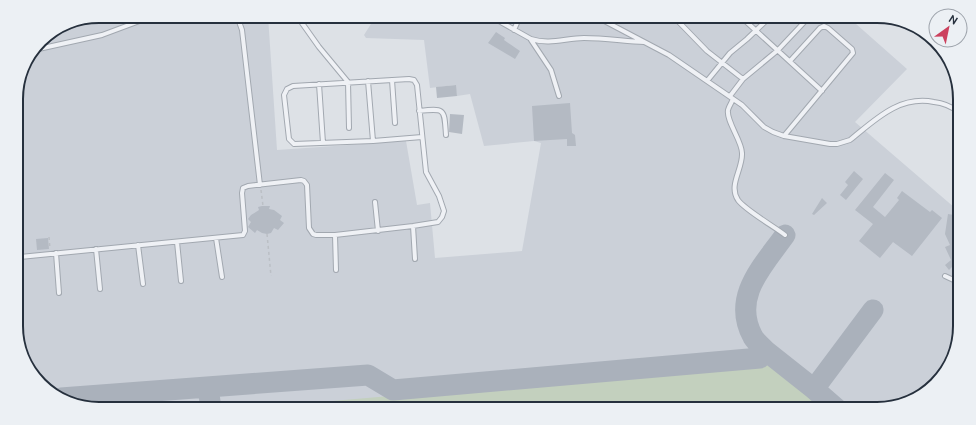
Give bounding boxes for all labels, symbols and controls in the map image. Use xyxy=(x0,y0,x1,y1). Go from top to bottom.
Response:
north arrow xyxy=(928,8,968,48)
text: N xyxy=(947,12,960,27)

